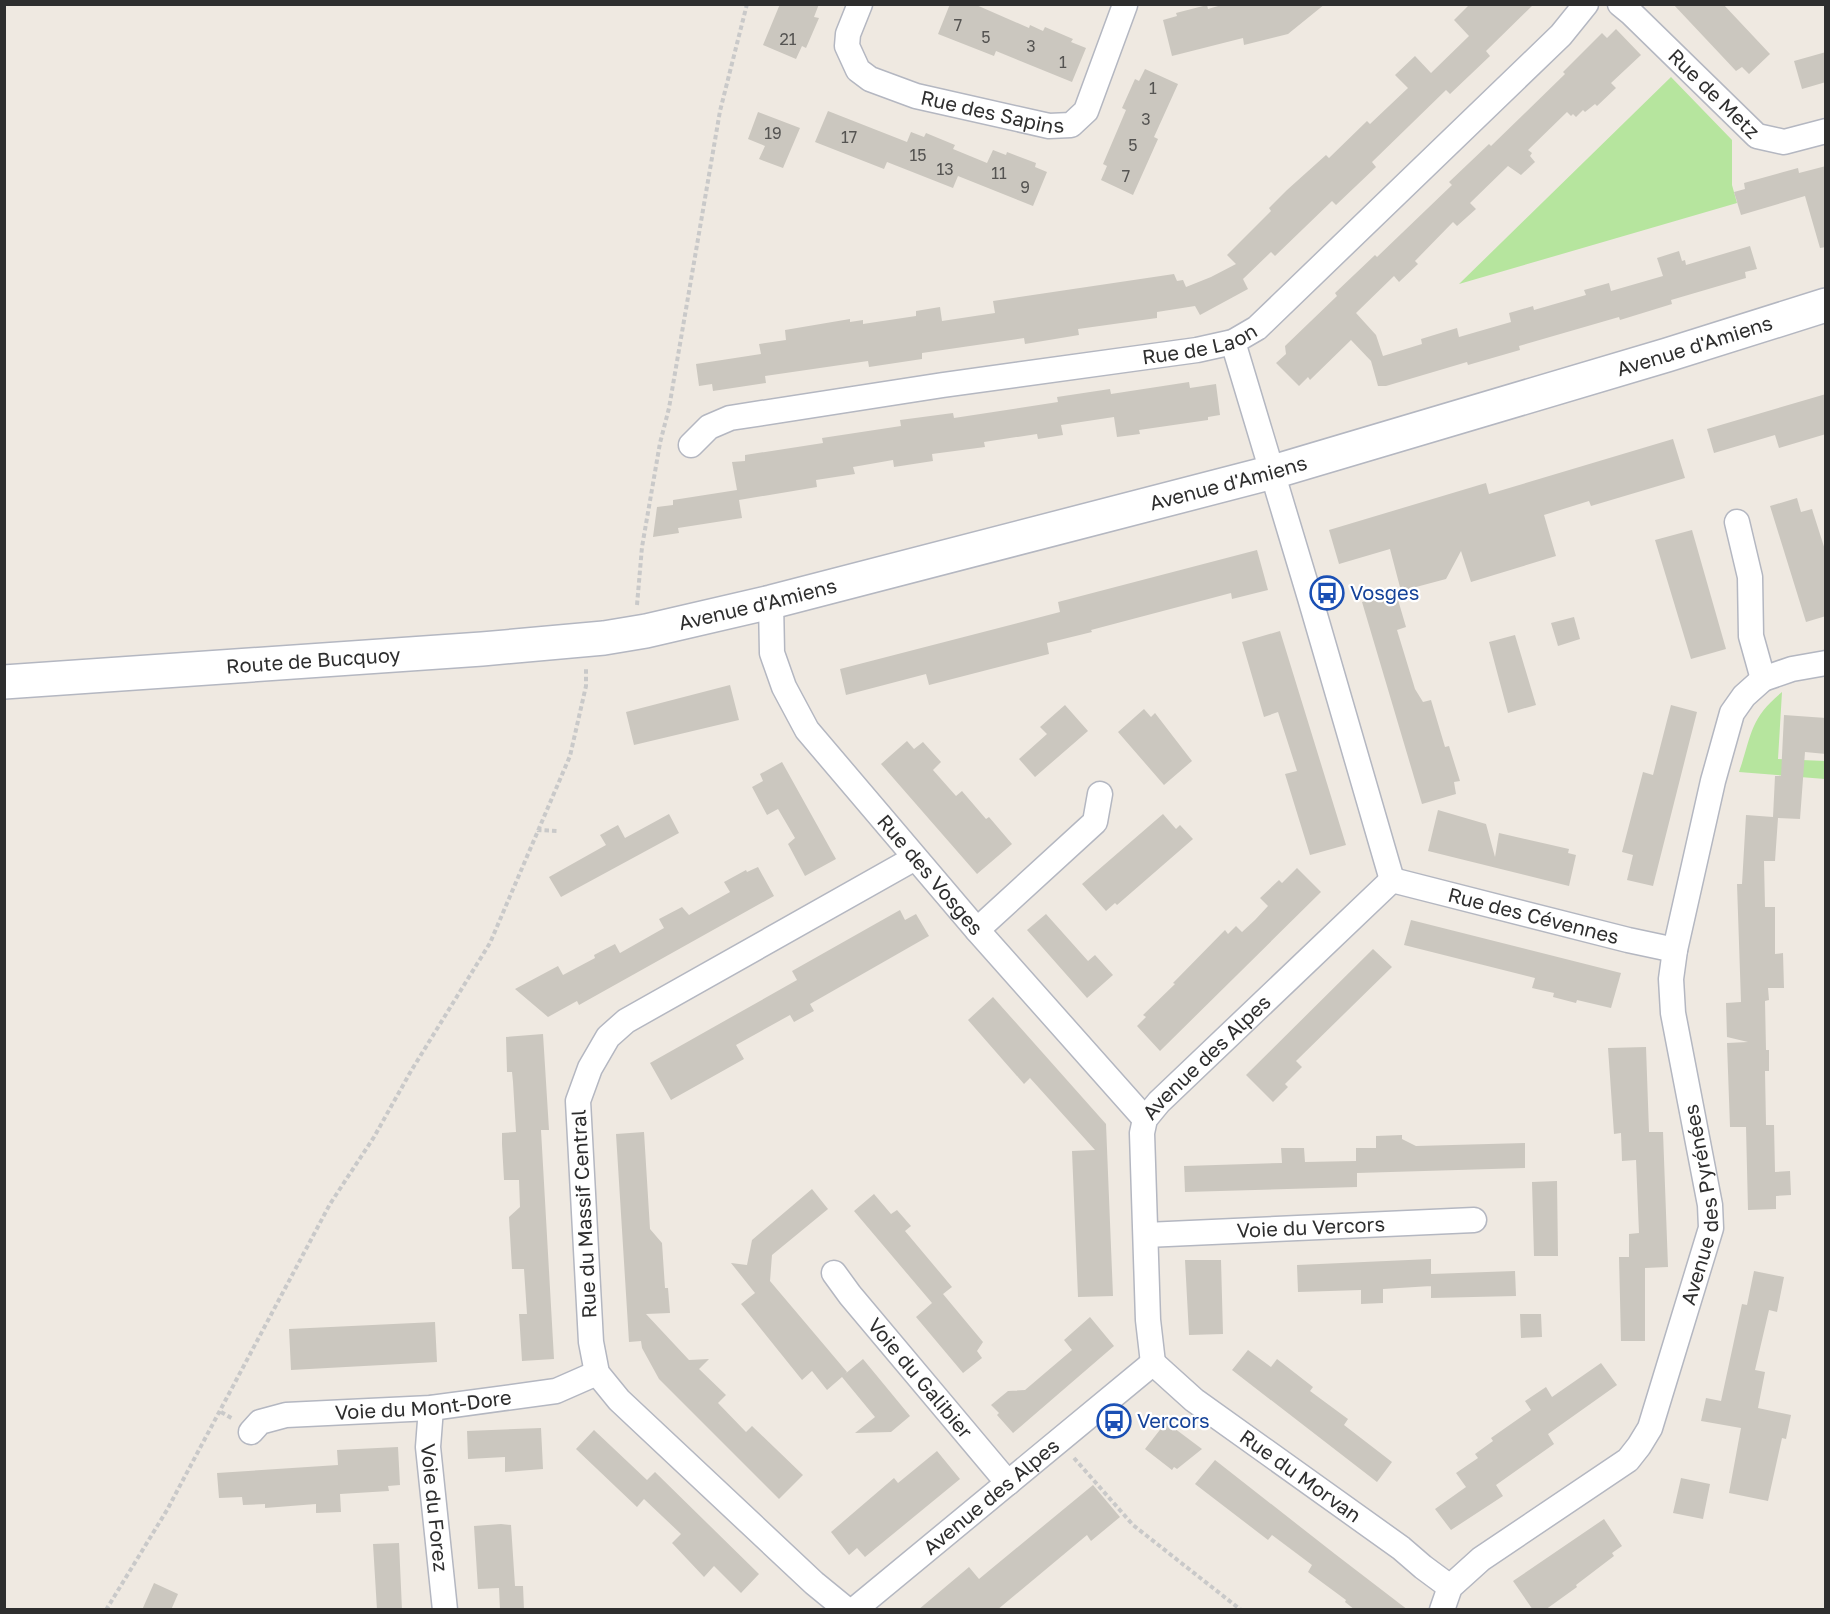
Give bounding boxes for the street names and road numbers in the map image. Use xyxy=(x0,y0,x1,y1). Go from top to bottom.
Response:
street label: Rue de Metz xyxy=(1664,43,1765,143)
street label: Rue des Sapins xyxy=(919,84,1064,138)
street label: Avenue d'Amiens xyxy=(1613,310,1775,380)
street label: Rue de Laon xyxy=(1140,318,1261,368)
street label: Avenue d'Amiens xyxy=(1147,450,1309,514)
street label: Avenue d'Amiens xyxy=(676,573,839,634)
street label: Route de Bucquoy xyxy=(225,642,401,678)
street label: Rue des Vosges xyxy=(873,809,989,939)
street label: Rue des Cévennes xyxy=(1446,882,1622,948)
street label: Avenue des Alpes xyxy=(1137,989,1275,1124)
street label: Avenue des Pyrénées xyxy=(1675,1103,1722,1308)
street label: Rue du Massif Central xyxy=(566,1109,600,1319)
street label: Voie du Vercors xyxy=(1236,1211,1385,1242)
street label: Voie du Galibier xyxy=(863,1313,978,1443)
street label: Voie du Mont-Dore xyxy=(334,1384,513,1424)
street label: Rue du Morvan xyxy=(1236,1424,1366,1527)
street label: Avenue des Alpes xyxy=(918,1433,1063,1559)
street label: Voie du Forez xyxy=(417,1442,454,1573)

